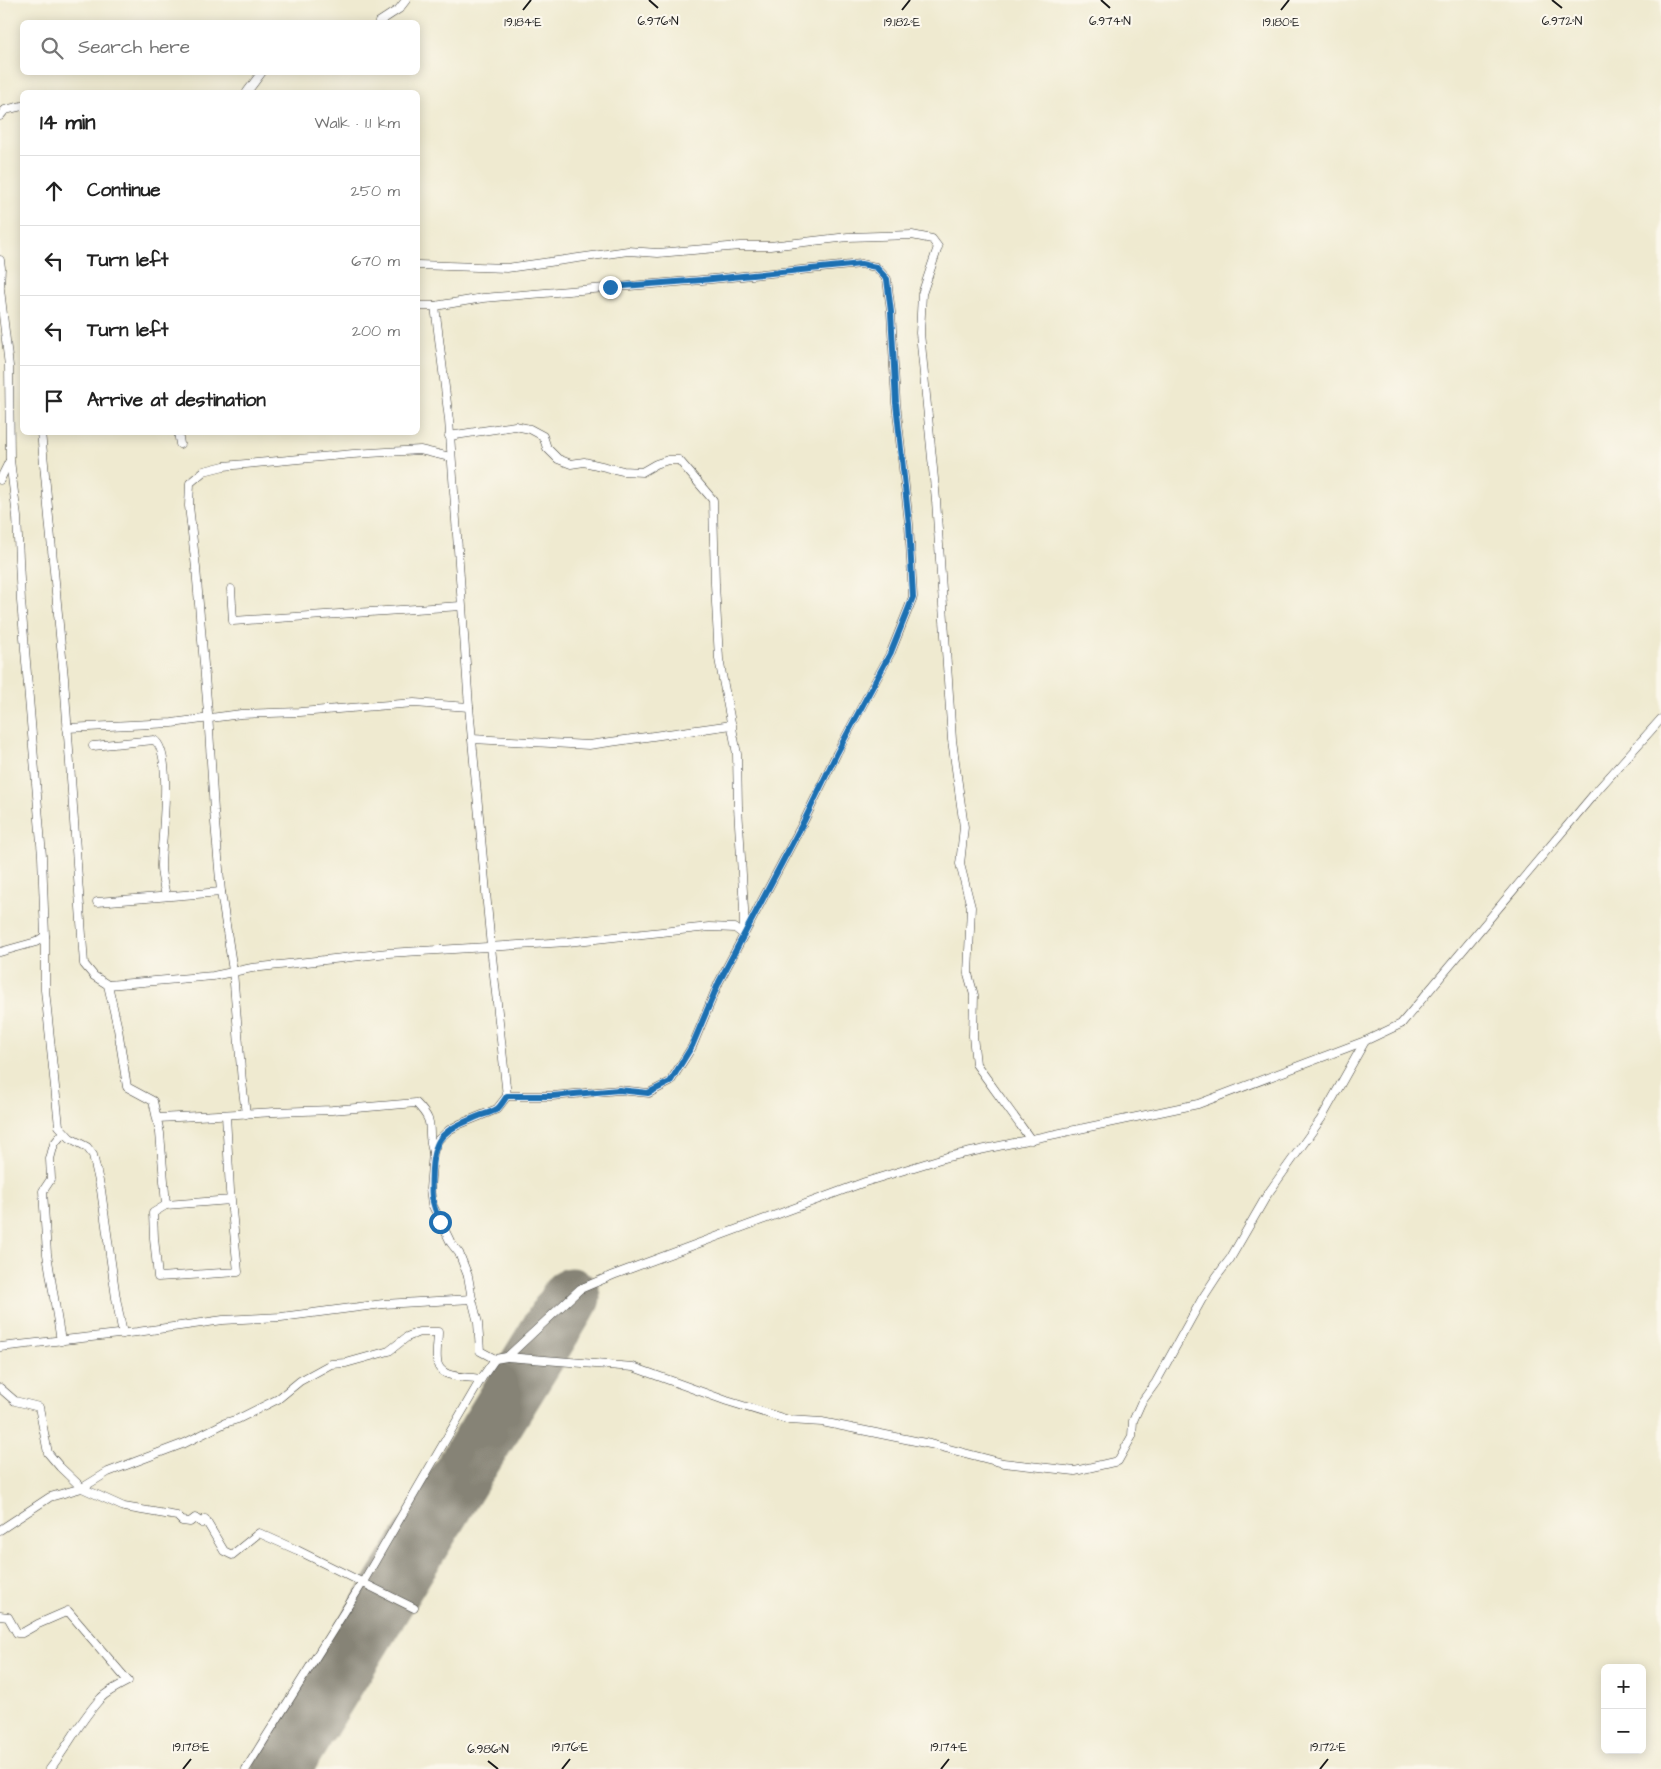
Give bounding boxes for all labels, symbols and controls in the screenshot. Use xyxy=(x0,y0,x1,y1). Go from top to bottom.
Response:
text: 6.976°N xyxy=(637,13,679,30)
text: 6.974°N xyxy=(1089,13,1131,30)
text: 6.972°N xyxy=(1542,13,1583,30)
text: 19.184°E xyxy=(504,14,542,31)
text: 19.182°E xyxy=(884,14,920,31)
text: 19.180°E xyxy=(1263,14,1299,31)
search box xyxy=(20,20,420,75)
icon: search xyxy=(38,34,66,62)
text: Search here xyxy=(78,34,190,61)
text: 14 min xyxy=(40,108,95,137)
text: Walk · 1.1 km xyxy=(314,112,400,134)
icon: ahead xyxy=(40,177,68,205)
text: Continue xyxy=(87,177,161,204)
text: 250 m xyxy=(351,180,400,202)
icon: left xyxy=(40,247,68,275)
text: Turn left xyxy=(87,247,168,274)
text: 670 m xyxy=(351,250,400,272)
route end xyxy=(599,276,622,299)
icon: left xyxy=(40,317,68,345)
text: Turn left xyxy=(87,317,168,344)
text: 200 m xyxy=(352,320,400,342)
icon: arrive xyxy=(40,387,68,415)
text: Arrive at destination xyxy=(87,387,266,414)
route start xyxy=(429,1211,452,1234)
map controls xyxy=(1601,1664,1646,1754)
button: + xyxy=(1601,1664,1646,1709)
button: − xyxy=(1601,1709,1646,1754)
text: 19.178°E xyxy=(173,1739,209,1756)
text: 19.176°E xyxy=(552,1739,588,1756)
text: 19.174°E xyxy=(931,1739,967,1756)
text: 19.172°E xyxy=(1310,1739,1346,1756)
text: 6.986°N xyxy=(467,1741,509,1758)

